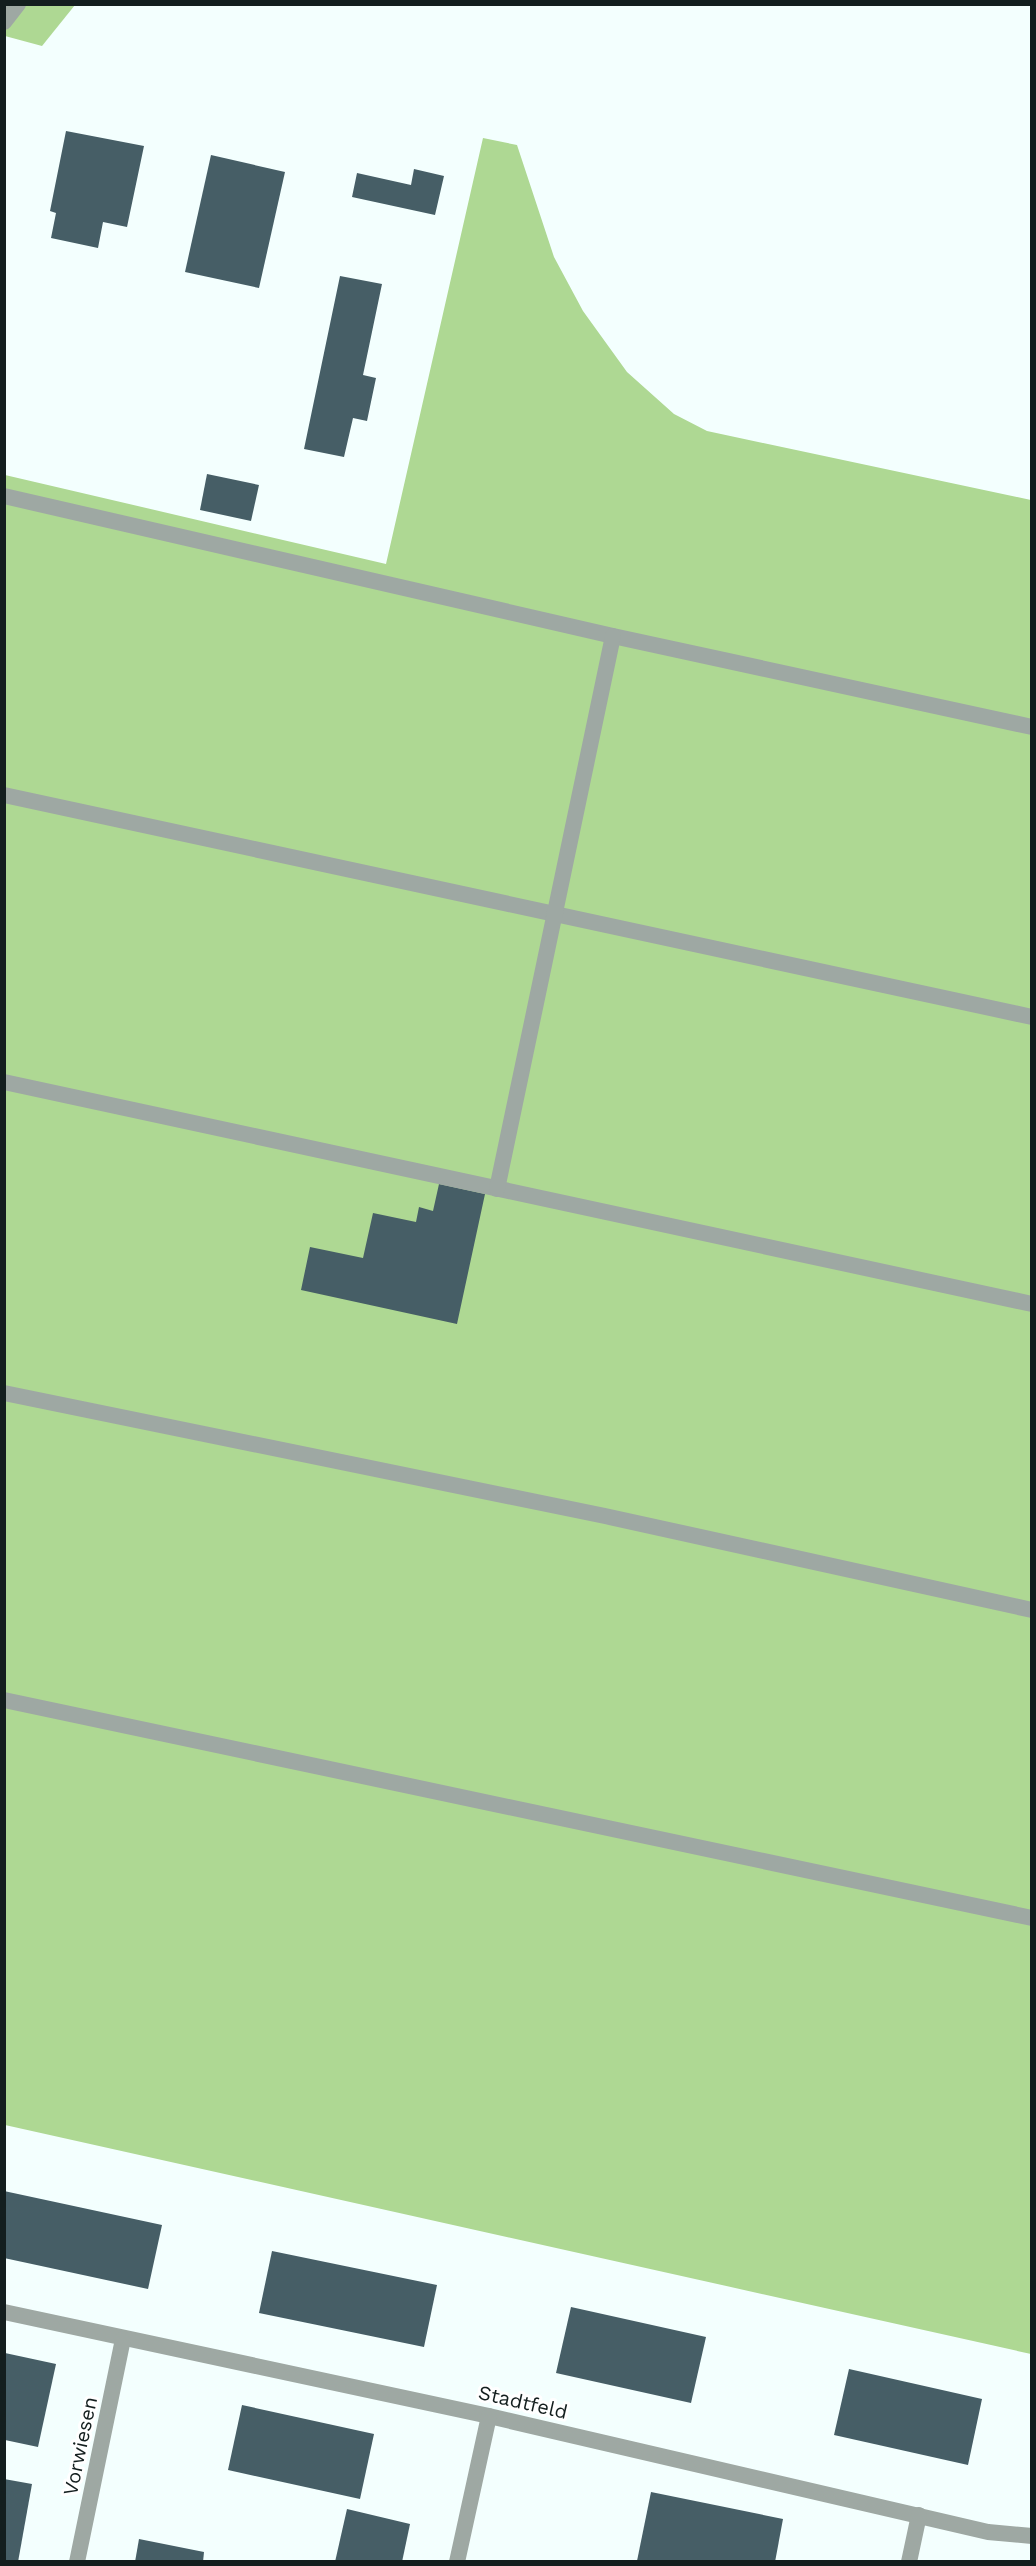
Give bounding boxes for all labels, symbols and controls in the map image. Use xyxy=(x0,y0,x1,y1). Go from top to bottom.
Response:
street label: Stadtfeld xyxy=(476,2380,570,2424)
street label: Vorwiesen xyxy=(58,2394,102,2498)

